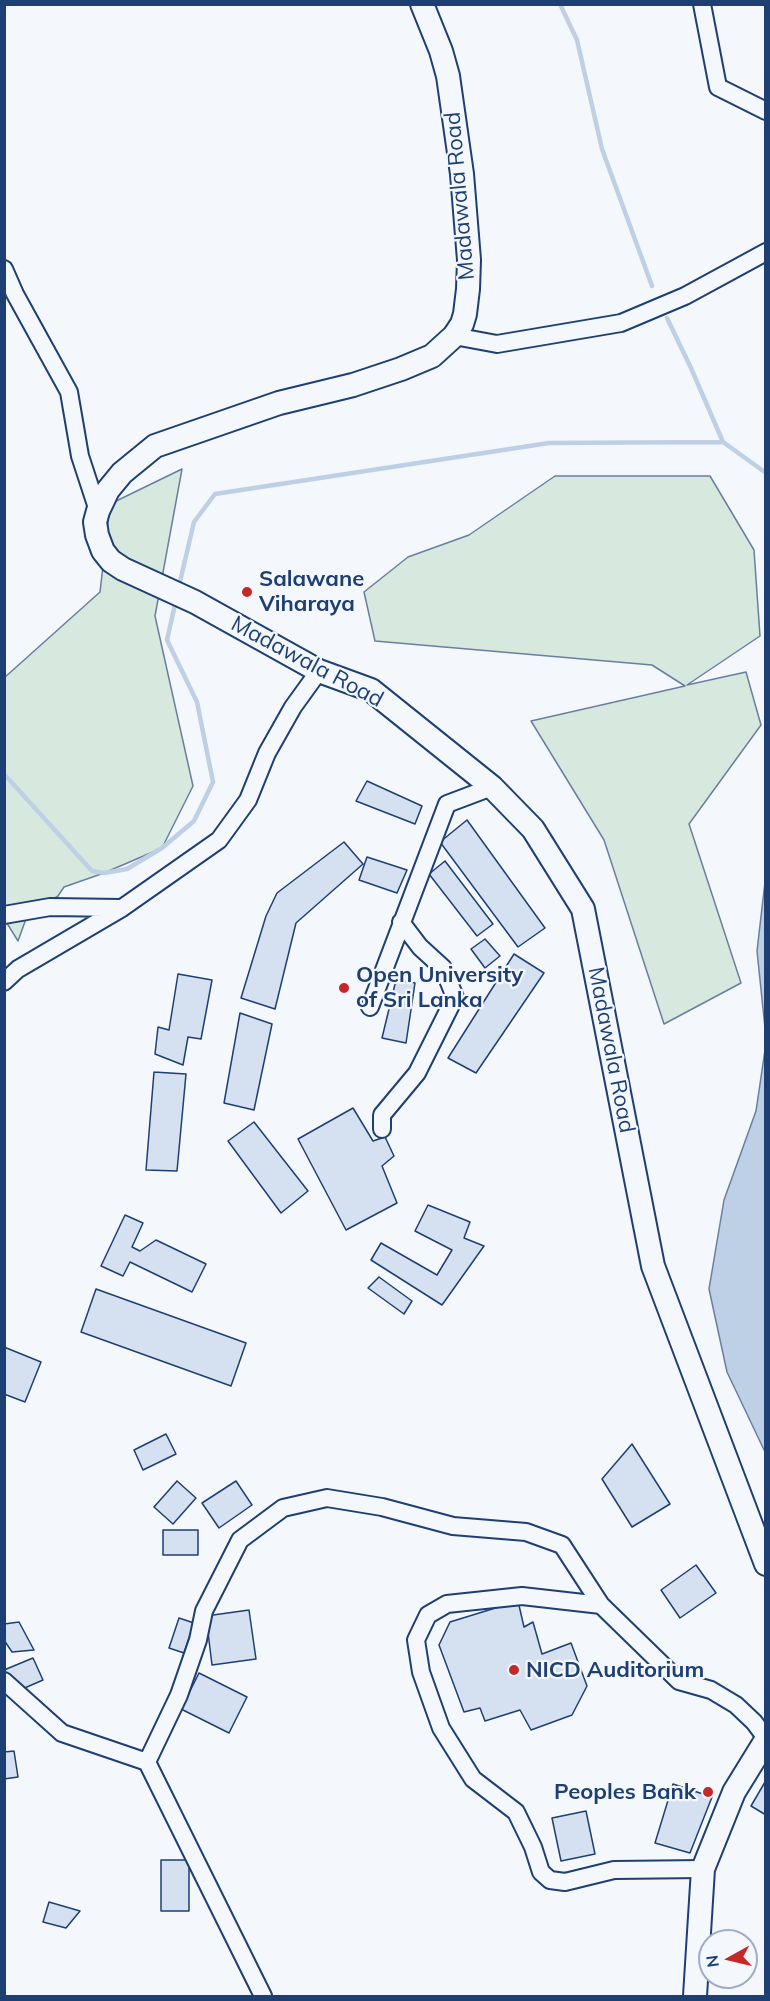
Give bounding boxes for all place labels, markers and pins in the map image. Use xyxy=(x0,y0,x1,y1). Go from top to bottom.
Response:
place label: Salawane Viharaya xyxy=(259,566,364,618)
marker: Salawane Viharaya xyxy=(240,585,254,599)
place label: Open University of Sri Lanka xyxy=(356,962,523,1014)
marker: Open University of Sri Lanka xyxy=(337,981,351,995)
place label: NICD Auditorium xyxy=(526,1657,704,1683)
marker: NICD Auditorium xyxy=(507,1663,521,1677)
place label: Peoples Bank xyxy=(554,1779,696,1805)
marker: Peoples Bank xyxy=(701,1785,715,1799)

